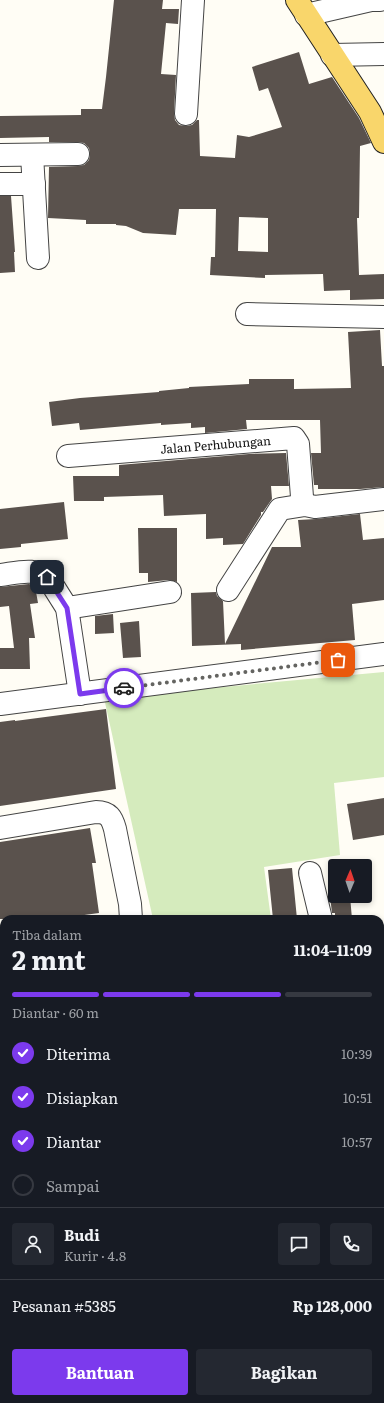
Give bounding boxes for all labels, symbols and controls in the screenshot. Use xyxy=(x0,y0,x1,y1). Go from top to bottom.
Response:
street label: Jalan Perhubungan xyxy=(160,431,272,458)
pin xyxy=(30,560,64,594)
icon: home xyxy=(36,566,58,588)
pin xyxy=(321,643,355,677)
icon: bag xyxy=(327,649,349,671)
courier xyxy=(104,668,144,708)
icon: car xyxy=(113,677,135,699)
north arrow xyxy=(328,859,372,903)
map controls xyxy=(328,859,372,903)
text: Tiba dalam xyxy=(12,925,82,944)
text: 11:04–11:09 xyxy=(294,938,372,961)
text: 2 mnt xyxy=(12,939,86,978)
text: Diantar · 60 m xyxy=(12,1003,99,1022)
icon: check xyxy=(12,1042,34,1064)
text: Diterima xyxy=(46,1042,110,1065)
text: 10:39 xyxy=(341,1044,372,1063)
icon: check xyxy=(12,1086,34,1108)
text: Disiapkan xyxy=(46,1086,118,1109)
text: 10:51 xyxy=(343,1088,372,1107)
icon: check xyxy=(12,1130,34,1152)
text: Diantar xyxy=(46,1130,101,1153)
text: 10:57 xyxy=(342,1132,372,1151)
text: Sampai xyxy=(46,1174,100,1197)
button: person xyxy=(12,1223,54,1265)
text: Budi xyxy=(64,1223,100,1246)
button: chat xyxy=(278,1223,320,1265)
button: phone xyxy=(330,1223,372,1265)
text: Kurir · 4.8 xyxy=(64,1246,126,1265)
text: Pesanan #5385 xyxy=(12,1294,116,1317)
text: Rp 128,000 xyxy=(292,1294,372,1317)
button: Bantuan xyxy=(12,1349,188,1395)
button: Bagikan xyxy=(196,1349,372,1395)

